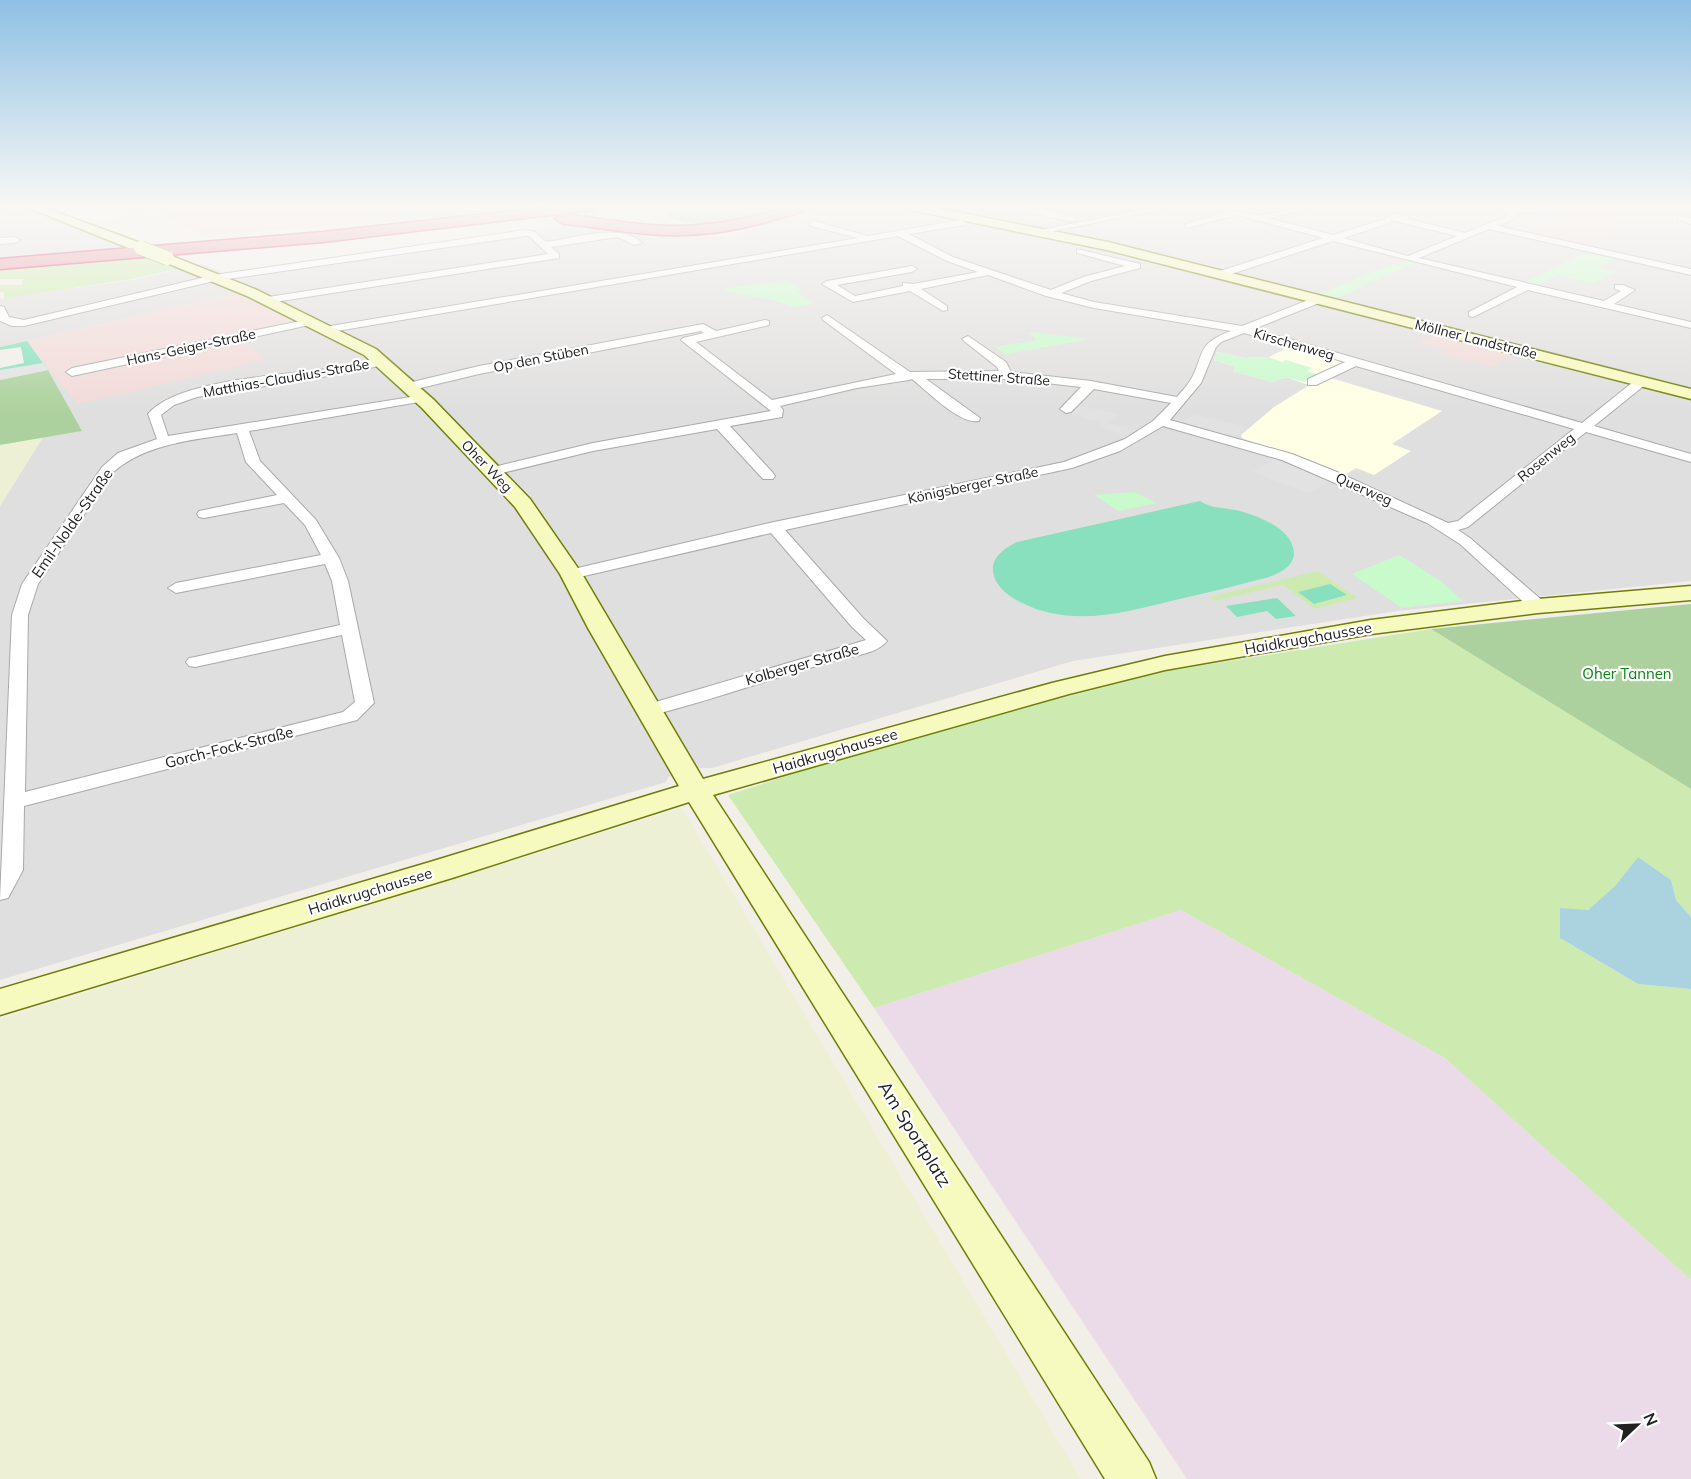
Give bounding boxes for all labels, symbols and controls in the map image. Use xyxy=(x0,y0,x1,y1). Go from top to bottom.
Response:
street label: Möllner Landstraße xyxy=(1413,315,1539,363)
street label: Kirschenweg xyxy=(1252,324,1336,364)
street label: Hans-Geiger-Straße xyxy=(125,325,257,369)
street label: Op den Stüben xyxy=(492,340,590,376)
street label: Matthias-Claudius-Straße xyxy=(202,355,370,401)
street label: Stettiner Straße xyxy=(947,364,1051,390)
street label: Rosenweg xyxy=(1514,429,1578,485)
street label: Oher Weg xyxy=(458,436,516,496)
street label: Königsberger Straße xyxy=(906,462,1040,508)
street label: Emil-Nolde-Straße xyxy=(27,465,117,581)
street label: Querweg xyxy=(1333,469,1395,509)
street label: Haidkrugchaussee xyxy=(1243,617,1373,659)
street label: Kolberger Straße xyxy=(743,639,861,689)
park label: Oher Tannen xyxy=(1582,664,1672,683)
street label: Gorch-Fock-Straße xyxy=(163,722,295,772)
street label: Haidkrugchaussee xyxy=(770,724,900,778)
street label: Haidkrugchaussee xyxy=(306,863,434,919)
street label: Am Sportplatz xyxy=(873,1077,957,1191)
north arrow xyxy=(1607,1395,1667,1455)
text: N xyxy=(1639,1410,1662,1429)

